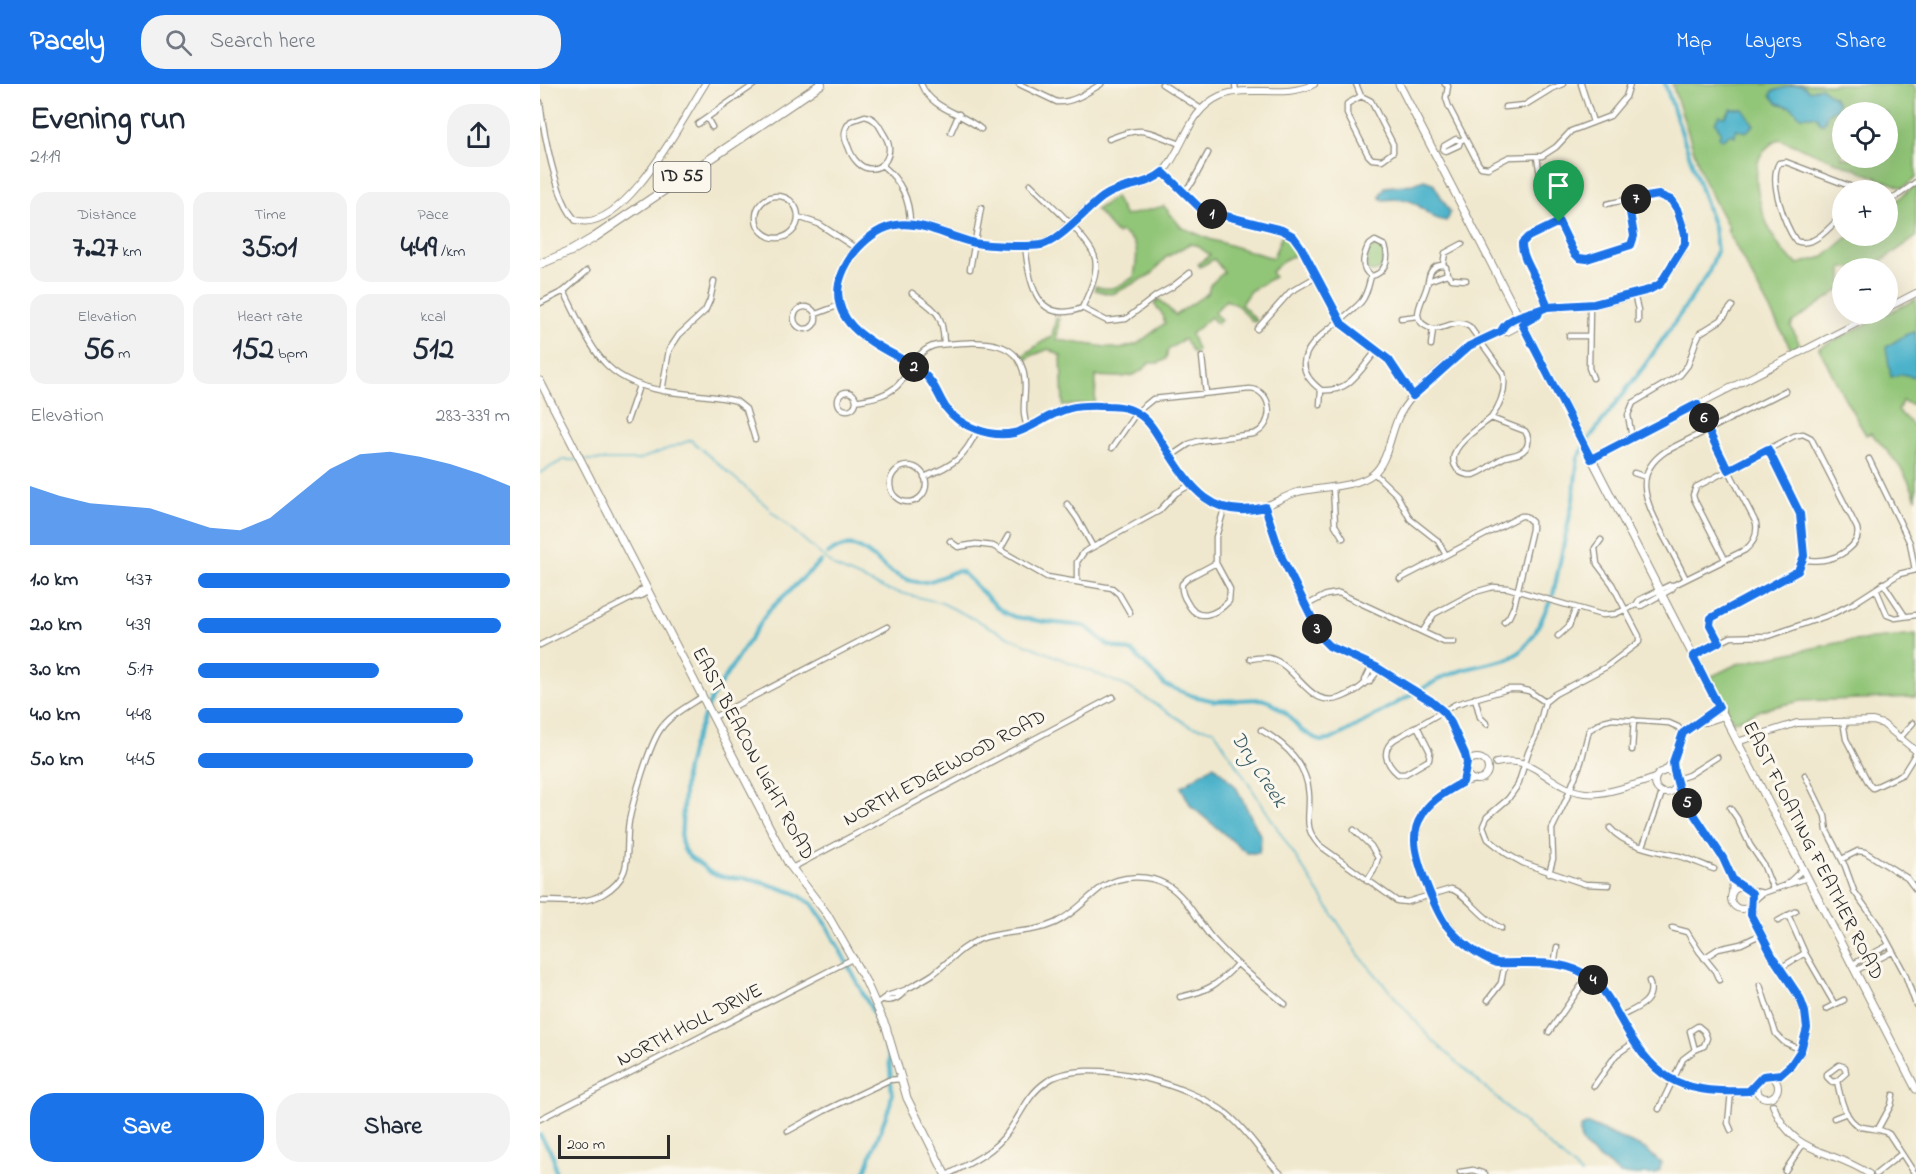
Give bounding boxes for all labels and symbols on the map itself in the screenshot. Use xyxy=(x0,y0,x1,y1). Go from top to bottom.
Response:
pin xyxy=(1533,160,1584,222)
road number: ID 55 xyxy=(654,162,710,192)
pin: 7 xyxy=(1621,184,1651,214)
pin: 1 xyxy=(1197,199,1227,229)
pin: 2 xyxy=(899,352,929,382)
pin: 6 xyxy=(1689,403,1719,433)
pin: 3 xyxy=(1302,614,1332,644)
street label: EAST BEACON LIGHT ROAD xyxy=(683,642,821,866)
street label: NORTH EDGEWOOD ROAD xyxy=(838,703,1052,835)
street label: EAST FLOATING FEATHER ROAD xyxy=(1734,717,1890,985)
water label: Dry Creek xyxy=(1222,726,1294,814)
pin: 5 xyxy=(1672,788,1702,818)
pin: 4 xyxy=(1578,965,1608,995)
street label: NORTH HOLL DRIVE xyxy=(612,977,768,1075)
scale bar xyxy=(558,1132,670,1160)

